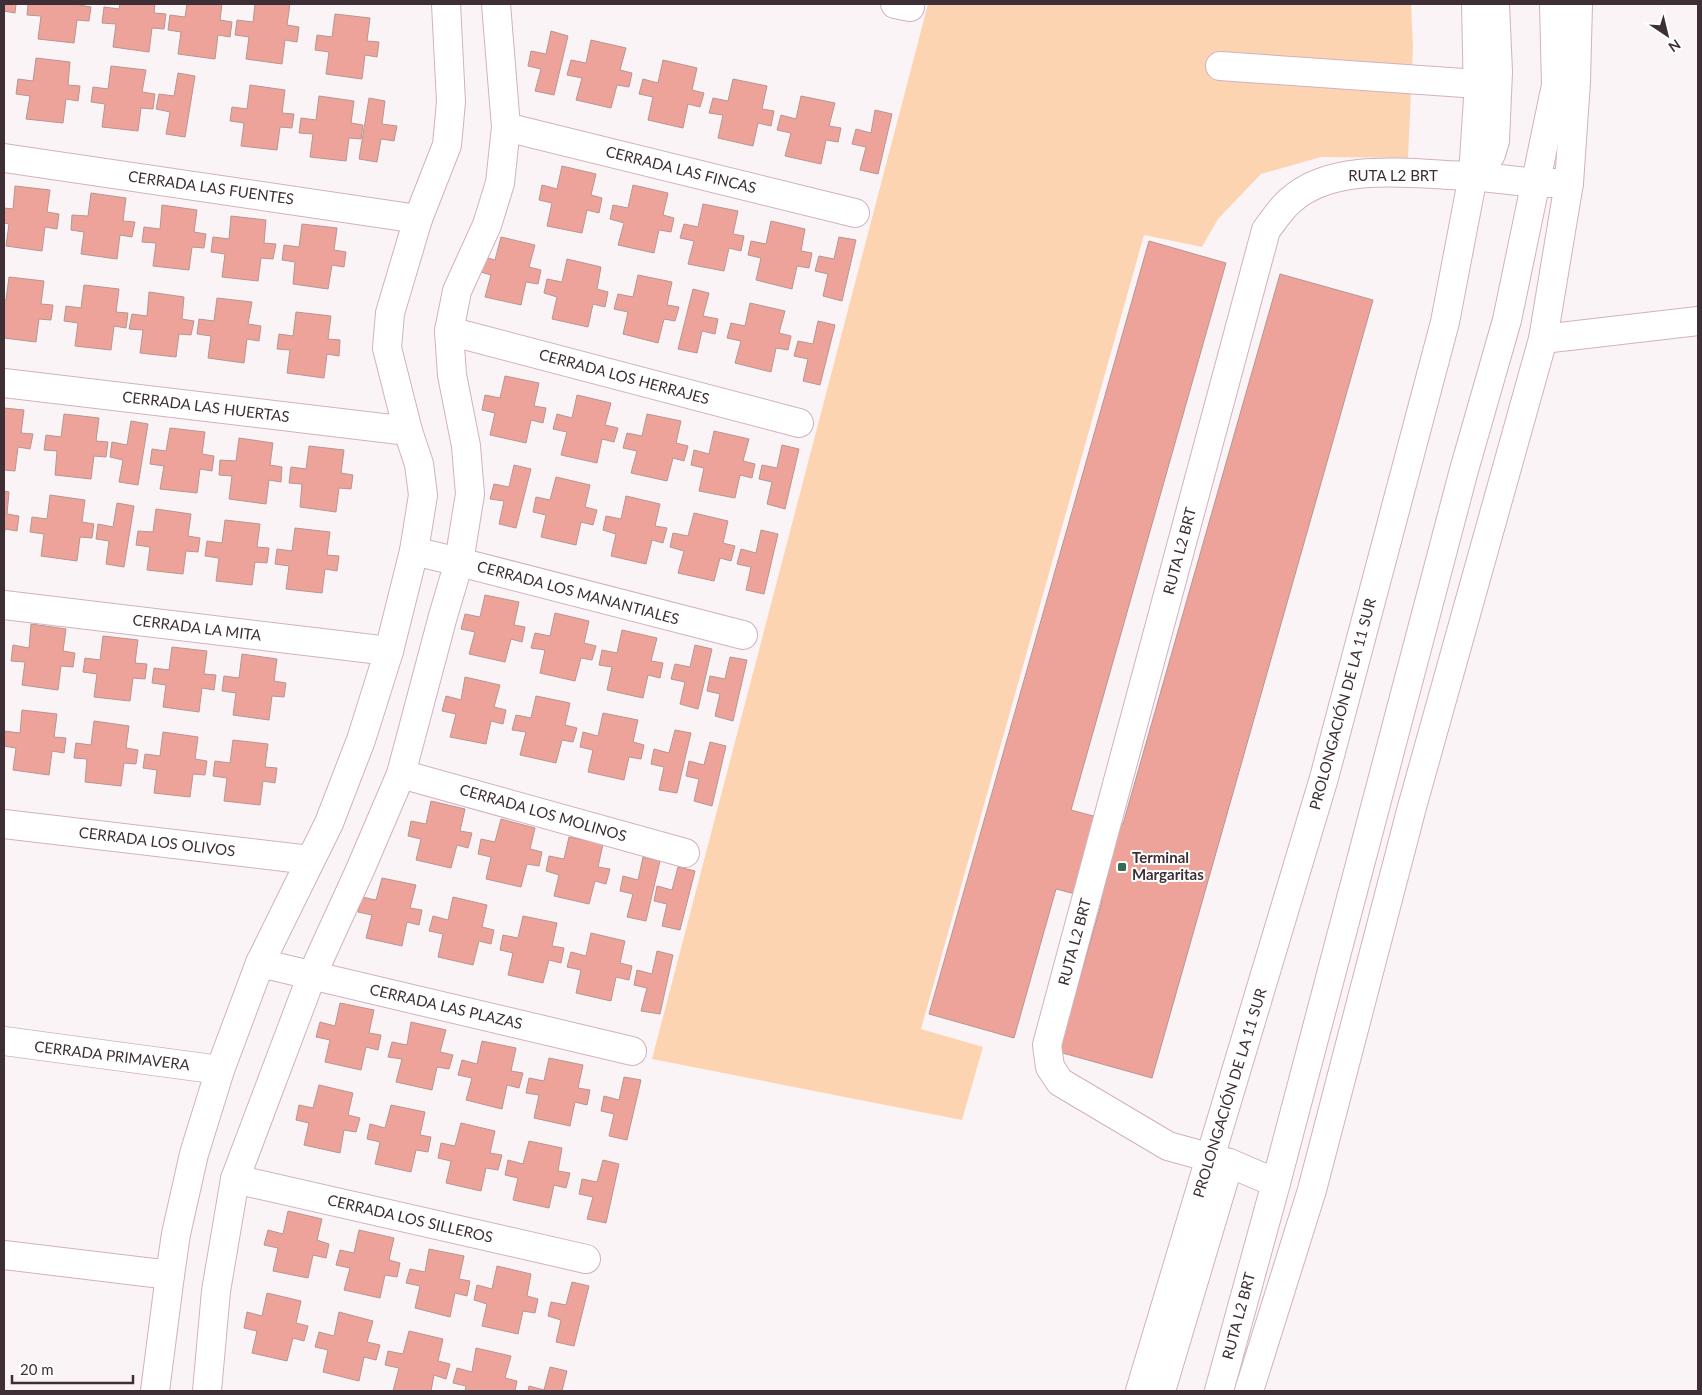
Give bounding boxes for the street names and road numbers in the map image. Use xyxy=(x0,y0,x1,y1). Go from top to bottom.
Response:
street label: CERRADA LAS FINCAS xyxy=(604,142,758,196)
street label: CERRADA LAS FUENTES xyxy=(127,166,295,208)
street label: RUTA L2 BRT xyxy=(1348,166,1438,184)
street label: CERRADA LOS HERRAJES xyxy=(537,345,711,407)
street label: CERRADA LAS HUERTAS xyxy=(121,387,291,425)
street label: RUTA L2 BRT xyxy=(1159,505,1199,596)
street label: CERRADA LOS MANANTIALES xyxy=(475,556,681,628)
street label: PROLONGACIÓN DE LA 11 SUR xyxy=(1305,595,1379,811)
street label: CERRADA LA MITA xyxy=(132,610,263,644)
street label: CERRADA LOS MOLINOS xyxy=(458,780,629,845)
street label: CERRADA LOS OLIVOS xyxy=(78,822,236,860)
street label: RUTA L2 BRT xyxy=(1054,896,1094,987)
street label: CERRADA LAS PLAZAS xyxy=(368,980,524,1032)
street label: PROLONGACIÓN DE LA 11 SUR xyxy=(1189,985,1270,1200)
street label: CERRADA PRIMAVERA xyxy=(33,1037,192,1074)
street label: CERRADA LOS SILLEROS xyxy=(326,1190,495,1246)
street label: RUTA L2 BRT xyxy=(1218,1270,1258,1361)

